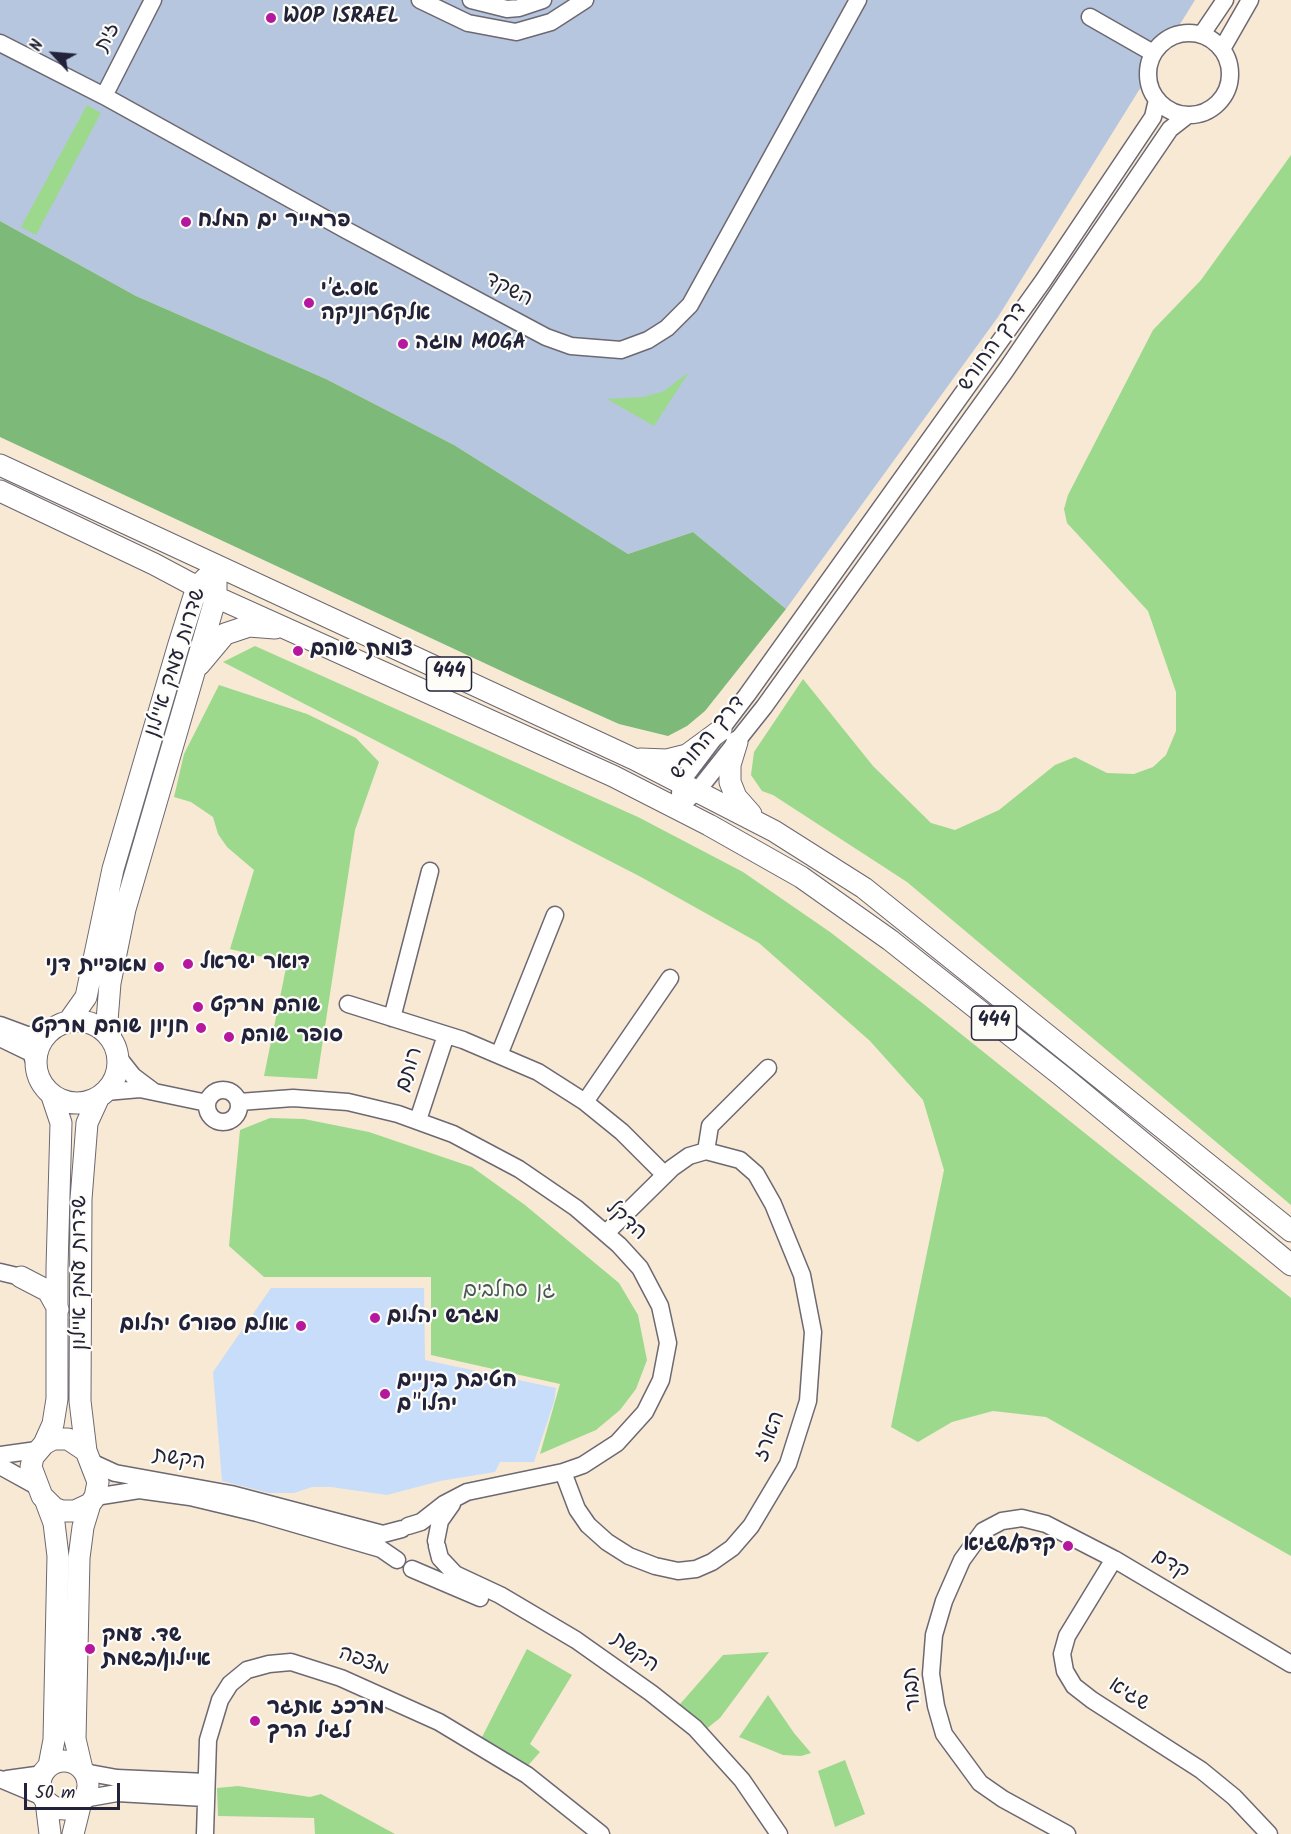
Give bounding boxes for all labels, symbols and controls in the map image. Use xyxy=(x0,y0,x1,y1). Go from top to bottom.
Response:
place label: WOP ISRAEL xyxy=(283,5,399,31)
marker: WOP ISRAEL xyxy=(264,11,278,25)
street label: זית xyxy=(91,19,127,57)
north arrow xyxy=(24,24,84,84)
text: N xyxy=(24,36,51,56)
place label: פרמייר ים המלח xyxy=(198,209,351,235)
marker: פרמייר ים המלח xyxy=(179,215,193,229)
street label: השקד xyxy=(480,268,536,314)
place label: אס.ג'י אלקטרוניקה xyxy=(321,278,430,328)
marker: אס.ג'י אלקטרוניקה xyxy=(302,296,316,310)
street label: דרך החורש xyxy=(954,299,1034,397)
place label: מוגה MOGA xyxy=(415,331,526,357)
marker: מוגה MOGA xyxy=(396,337,410,351)
street label: שדרות עמק איילון xyxy=(141,585,213,741)
place label: צומת שוהם xyxy=(310,638,413,664)
marker: צומת שוהם xyxy=(291,644,305,658)
road number: 444 xyxy=(426,657,472,691)
street label: דרך החורש xyxy=(666,692,752,786)
place label: דואר ישראל xyxy=(200,951,310,977)
place label: מאפיית דני xyxy=(46,954,147,980)
marker: דואר ישראל xyxy=(181,957,195,971)
marker: מאפיית דני xyxy=(152,960,166,974)
place label: שוהם מרקט xyxy=(210,994,320,1020)
marker: שוהם מרקט xyxy=(191,1000,205,1014)
road number: 444 xyxy=(972,1006,1016,1040)
place label: חניון שוהם מרקט xyxy=(31,1015,189,1041)
marker: חניון שוהם מרקט xyxy=(194,1021,208,1035)
place label: סופר שוהם xyxy=(241,1024,343,1050)
marker: סופר שוהם xyxy=(222,1030,236,1044)
street label: רותם xyxy=(392,1044,430,1096)
street label: שדרות עמק איילון xyxy=(68,1195,94,1351)
street label: הדקל xyxy=(599,1197,651,1247)
park label: גן סחלבים xyxy=(463,1279,555,1305)
place label: מגרש יהלום xyxy=(387,1305,499,1331)
marker: מגרש יהלום xyxy=(368,1311,382,1325)
place label: אולם ספורט יהלום xyxy=(120,1313,289,1339)
marker: אולם ספורט יהלום xyxy=(294,1319,308,1333)
place label: חטיבת ביניים יהלו"ם xyxy=(397,1369,517,1419)
marker: חטיבת ביניים יהלו"ם xyxy=(378,1387,392,1401)
street label: הארז xyxy=(750,1408,792,1466)
street label: הקשת xyxy=(151,1444,207,1478)
place label: קדם/שגיא xyxy=(964,1533,1056,1559)
marker: קדם/שגיא xyxy=(1061,1539,1075,1553)
street label: קדם xyxy=(1147,1545,1193,1587)
place label: שד. עמק איילון/בשמת xyxy=(102,1624,211,1674)
street label: הקשת xyxy=(605,1628,663,1680)
marker: שד. עמק איילון/בשמת xyxy=(83,1642,97,1656)
street label: מצפה xyxy=(334,1642,392,1684)
street label: תבור xyxy=(899,1665,929,1713)
street label: שגיא xyxy=(1103,1674,1153,1718)
place label: מרכז אתגר לגיל הרך xyxy=(267,1696,385,1746)
marker: מרכז אתגר לגיל הרך xyxy=(248,1714,262,1728)
scale bar xyxy=(27,1771,123,1809)
text: 50 m xyxy=(35,1779,75,1808)

